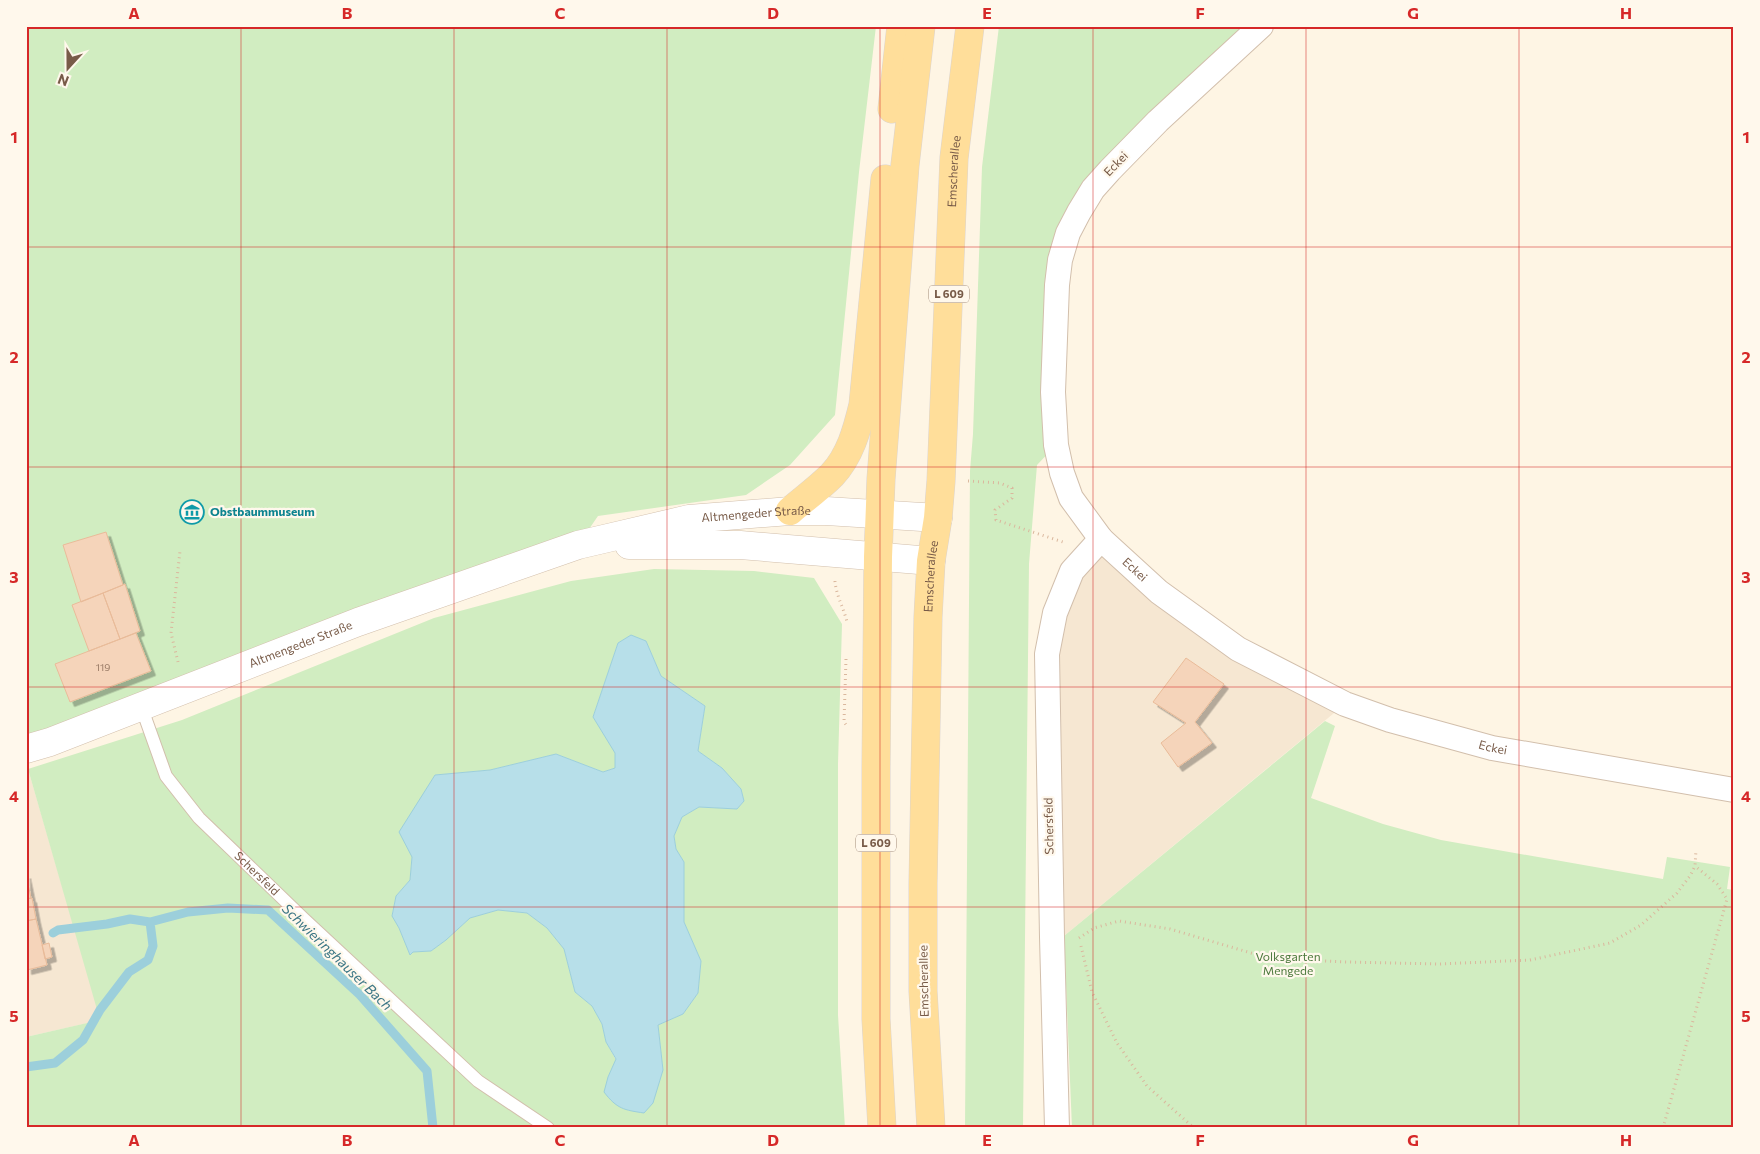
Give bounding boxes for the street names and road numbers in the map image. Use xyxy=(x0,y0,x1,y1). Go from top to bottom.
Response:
street label: Emscherallee xyxy=(944,134,963,208)
street label: Eckei xyxy=(1100,148,1130,178)
road number: L 609 xyxy=(929,286,969,302)
street label: Altmengeder Straße xyxy=(701,503,811,524)
street label: Emscherallee xyxy=(920,539,940,613)
street label: Eckei xyxy=(1120,554,1151,584)
street label: Altmengeder Straße xyxy=(247,617,354,670)
street label: Eckei xyxy=(1477,737,1508,757)
street label: Schersfeld xyxy=(1041,797,1055,855)
road number: L 609 xyxy=(856,834,896,851)
street label: Schersfeld xyxy=(232,848,283,898)
street label: Emscherallee xyxy=(915,945,931,1017)

